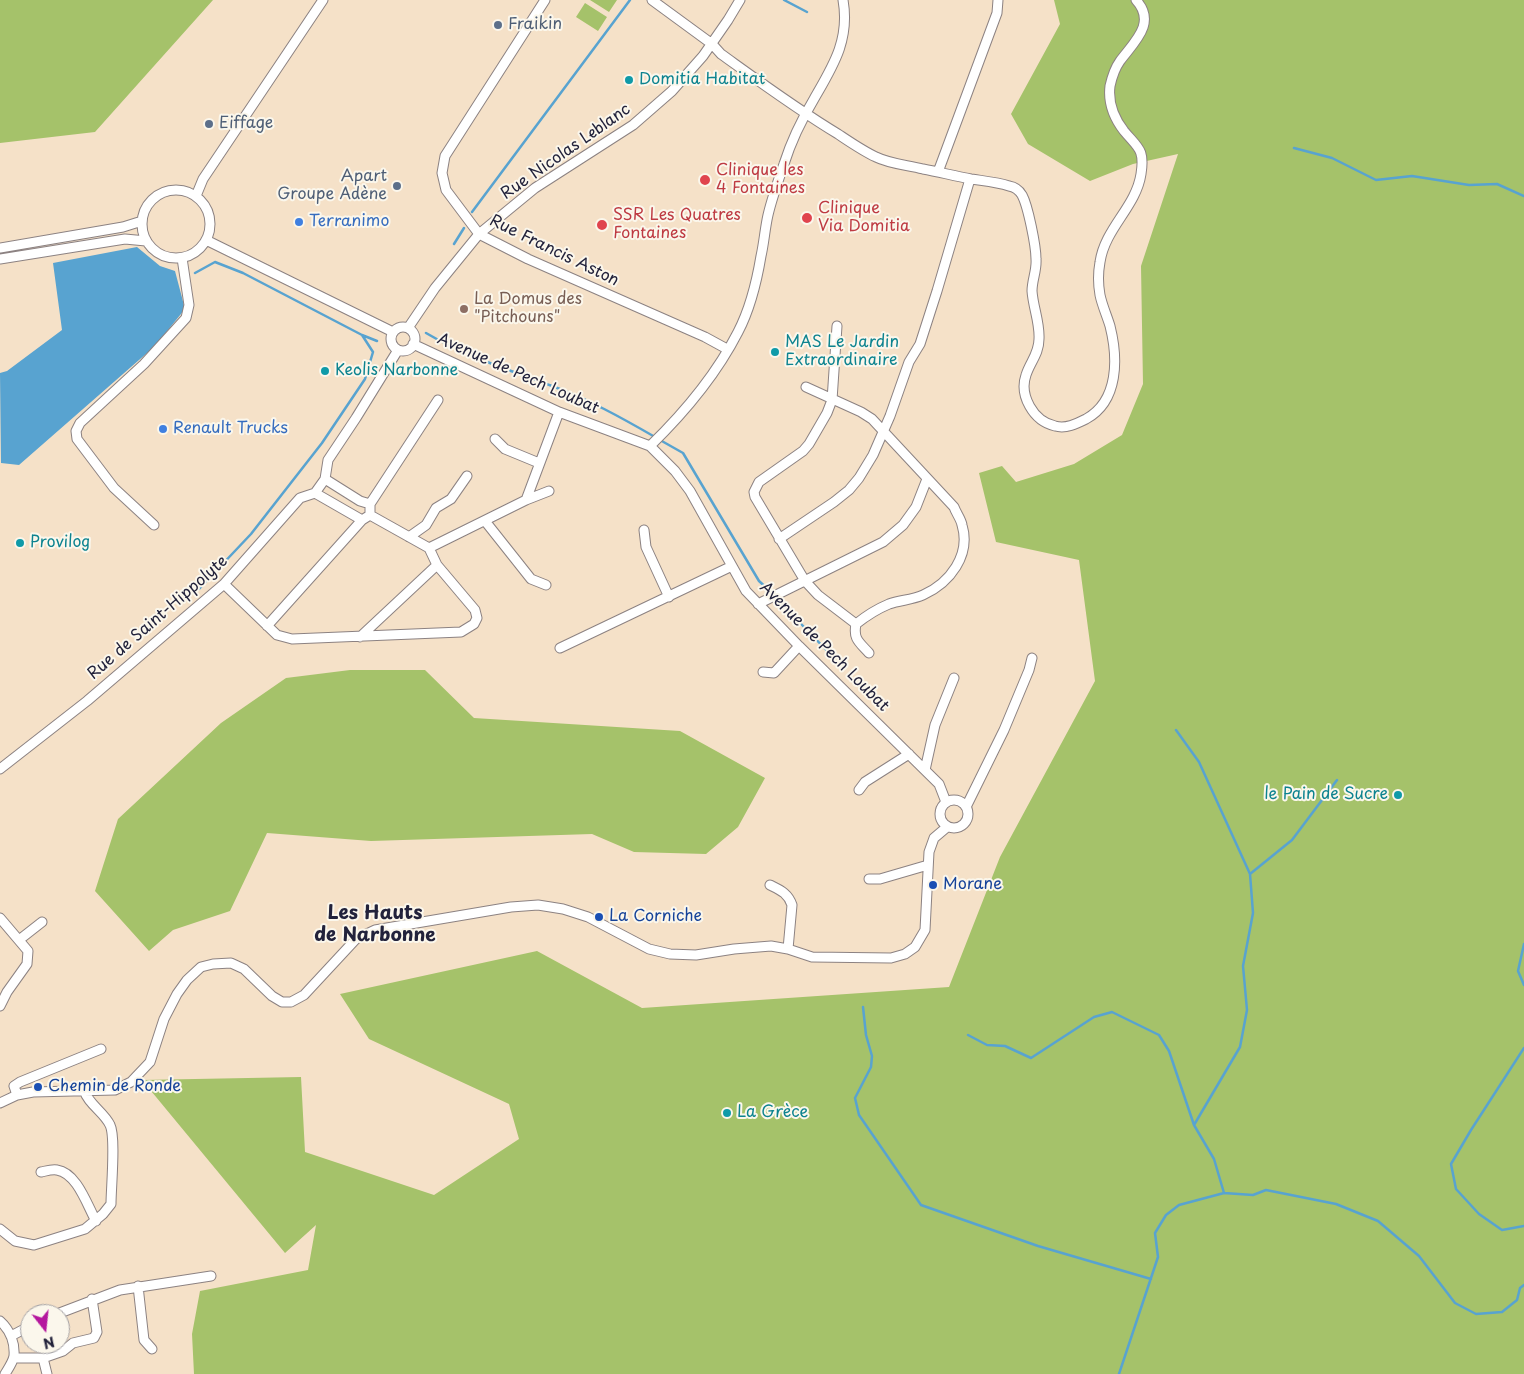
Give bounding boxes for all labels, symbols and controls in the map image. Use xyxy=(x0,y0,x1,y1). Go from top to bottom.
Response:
place label: Fraikin xyxy=(508,15,562,35)
marker: Fraikin xyxy=(492,19,504,31)
place label: Domitia Habitat xyxy=(639,70,765,90)
marker: Domitia Habitat xyxy=(623,74,635,86)
street label: Rue Nicolas Leblanc xyxy=(498,100,634,204)
place label: Eiffage xyxy=(219,114,273,134)
marker: Eiffage xyxy=(203,118,215,130)
place label: Clinique les 4 Fontaines xyxy=(716,161,805,199)
place label: Apart Groupe Adène xyxy=(277,167,387,205)
marker: Clinique les 4 Fontaines xyxy=(698,173,712,187)
marker: Apart Groupe Adène xyxy=(391,180,403,192)
place label: Clinique Via Domitia xyxy=(818,199,910,237)
place label: SSR Les Quatres Fontaines xyxy=(613,206,741,244)
street label: Rue Francis Aston xyxy=(486,211,622,291)
marker: Clinique Via Domitia xyxy=(800,211,814,225)
place label: Terranimo xyxy=(309,212,389,232)
marker: Terranimo xyxy=(293,216,305,228)
marker: SSR Les Quatres Fontaines xyxy=(595,218,609,232)
place label: La Domus des "Pitchouns" xyxy=(474,290,582,328)
marker: La Domus des "Pitchouns" xyxy=(458,303,470,315)
street label: Avenue de Pech Loubat xyxy=(434,330,602,418)
place label: MAS Le Jardin Extraordinaire xyxy=(785,333,899,371)
marker: MAS Le Jardin Extraordinaire xyxy=(769,346,781,358)
place label: Keolis Narbonne xyxy=(335,361,458,381)
marker: Keolis Narbonne xyxy=(319,365,331,377)
place label: Renault Trucks xyxy=(173,419,288,439)
marker: Renault Trucks xyxy=(157,423,169,435)
place label: Provilog xyxy=(30,533,90,553)
marker: Provilog xyxy=(14,537,26,549)
street label: Rue de Saint-Hippolyte xyxy=(84,552,232,684)
street label: Avenue de Pech Loubat xyxy=(755,578,893,716)
place label: le Pain de Sucre xyxy=(1264,785,1388,805)
marker: le Pain de Sucre xyxy=(1392,789,1404,801)
place label: Morane xyxy=(943,875,1002,895)
marker: Morane xyxy=(927,879,939,891)
district label: Les Hauts de Narbonne xyxy=(314,903,436,947)
place label: La Corniche xyxy=(609,907,702,927)
marker: La Corniche xyxy=(593,911,605,923)
place label: Chemin de Ronde xyxy=(48,1077,181,1097)
marker: Chemin de Ronde xyxy=(32,1081,44,1093)
place label: La Grèce xyxy=(737,1103,808,1123)
marker: La Grèce xyxy=(721,1107,733,1119)
north arrow xyxy=(20,1304,70,1354)
text: N xyxy=(41,1331,57,1355)

